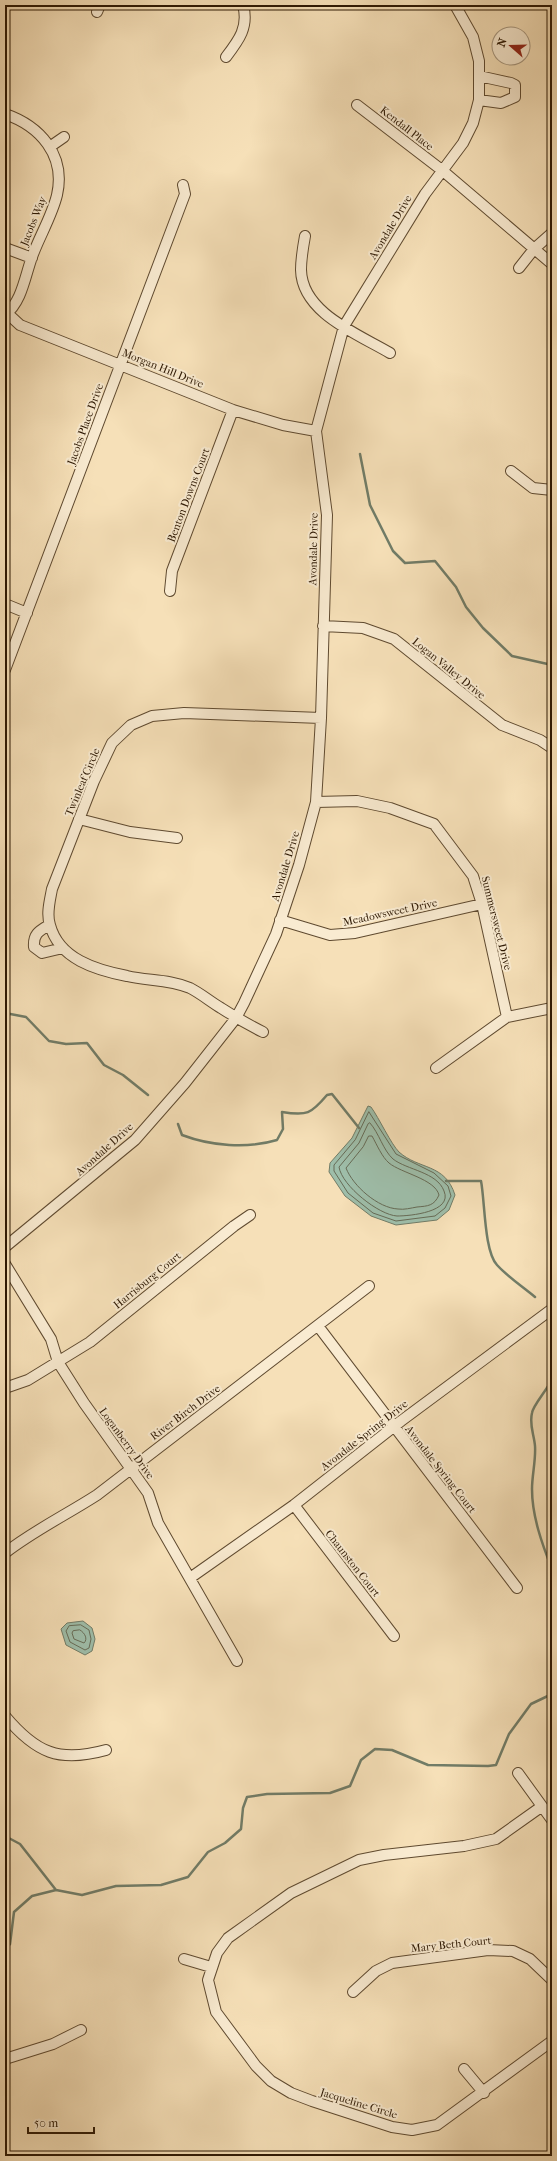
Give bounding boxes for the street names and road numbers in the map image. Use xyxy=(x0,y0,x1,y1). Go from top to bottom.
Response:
street label: Kendall Place xyxy=(377,104,436,154)
street label: Avondale Drive xyxy=(366,192,415,263)
street label: Jacobs Way xyxy=(17,193,50,249)
street label: Morgan Hill Drive xyxy=(120,346,206,391)
street label: Jacobs Place Drive xyxy=(64,381,106,468)
street label: Benton Downs Court xyxy=(165,446,212,544)
street label: Avondale Drive xyxy=(306,512,321,586)
street label: Logan Valley Drive xyxy=(410,635,488,702)
street label: Twinleaf Circle xyxy=(62,746,103,818)
street label: Avondale Drive xyxy=(268,829,302,904)
street label: Summersweet Drive xyxy=(479,875,515,972)
street label: Meadowsweet Drive xyxy=(342,896,439,929)
street label: Avondale Drive xyxy=(72,1120,136,1179)
street label: Harrisburg Court xyxy=(111,1249,184,1312)
street label: River Birch Drive xyxy=(148,1382,223,1443)
street label: Avondale Spring Drive xyxy=(317,1397,411,1474)
street label: Loganberry Drive xyxy=(96,1405,157,1482)
street label: Avondale Spring Court xyxy=(402,1422,479,1516)
street label: Chaunston Court xyxy=(322,1527,383,1599)
street label: Mary Beth Court xyxy=(410,1934,492,1955)
street label: Jacqueline Circle xyxy=(318,2085,400,2122)

